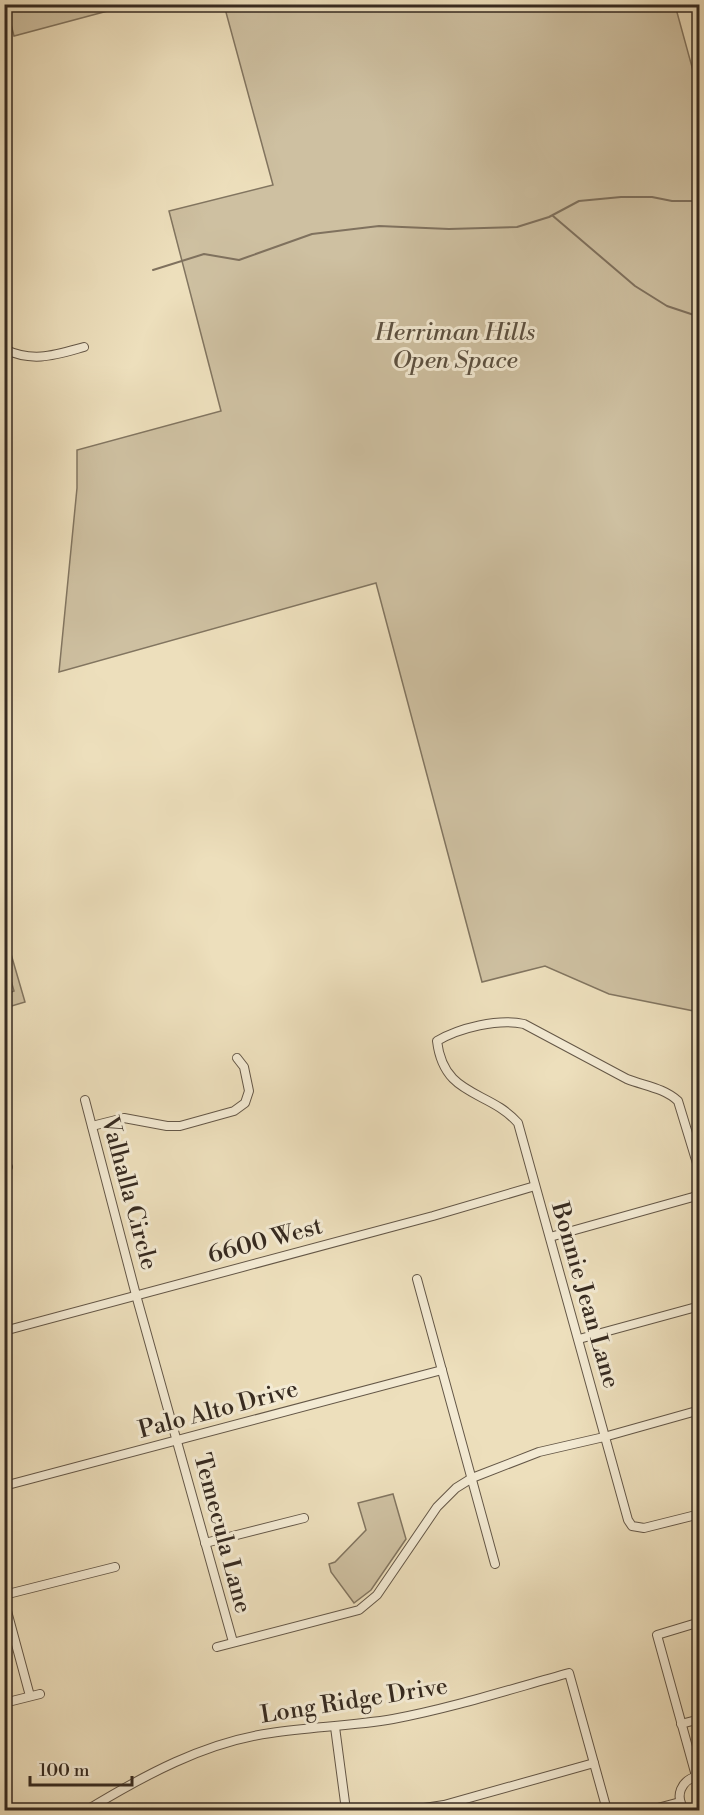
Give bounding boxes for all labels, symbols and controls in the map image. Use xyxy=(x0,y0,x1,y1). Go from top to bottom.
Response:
park label: Herriman Hills Open Space xyxy=(374,318,535,376)
street label: Valhalla Circle xyxy=(94,1112,164,1273)
street label: Bonnie Jean Lane xyxy=(544,1198,626,1392)
street label: 6600 West xyxy=(205,1211,326,1271)
street label: Palo Alto Drive xyxy=(135,1374,301,1446)
street label: Temecula Lane xyxy=(186,1450,258,1617)
street label: Long Ridge Drive xyxy=(258,1671,450,1731)
scale bar xyxy=(30,1749,132,1787)
text: 100 m xyxy=(39,1759,90,1782)

